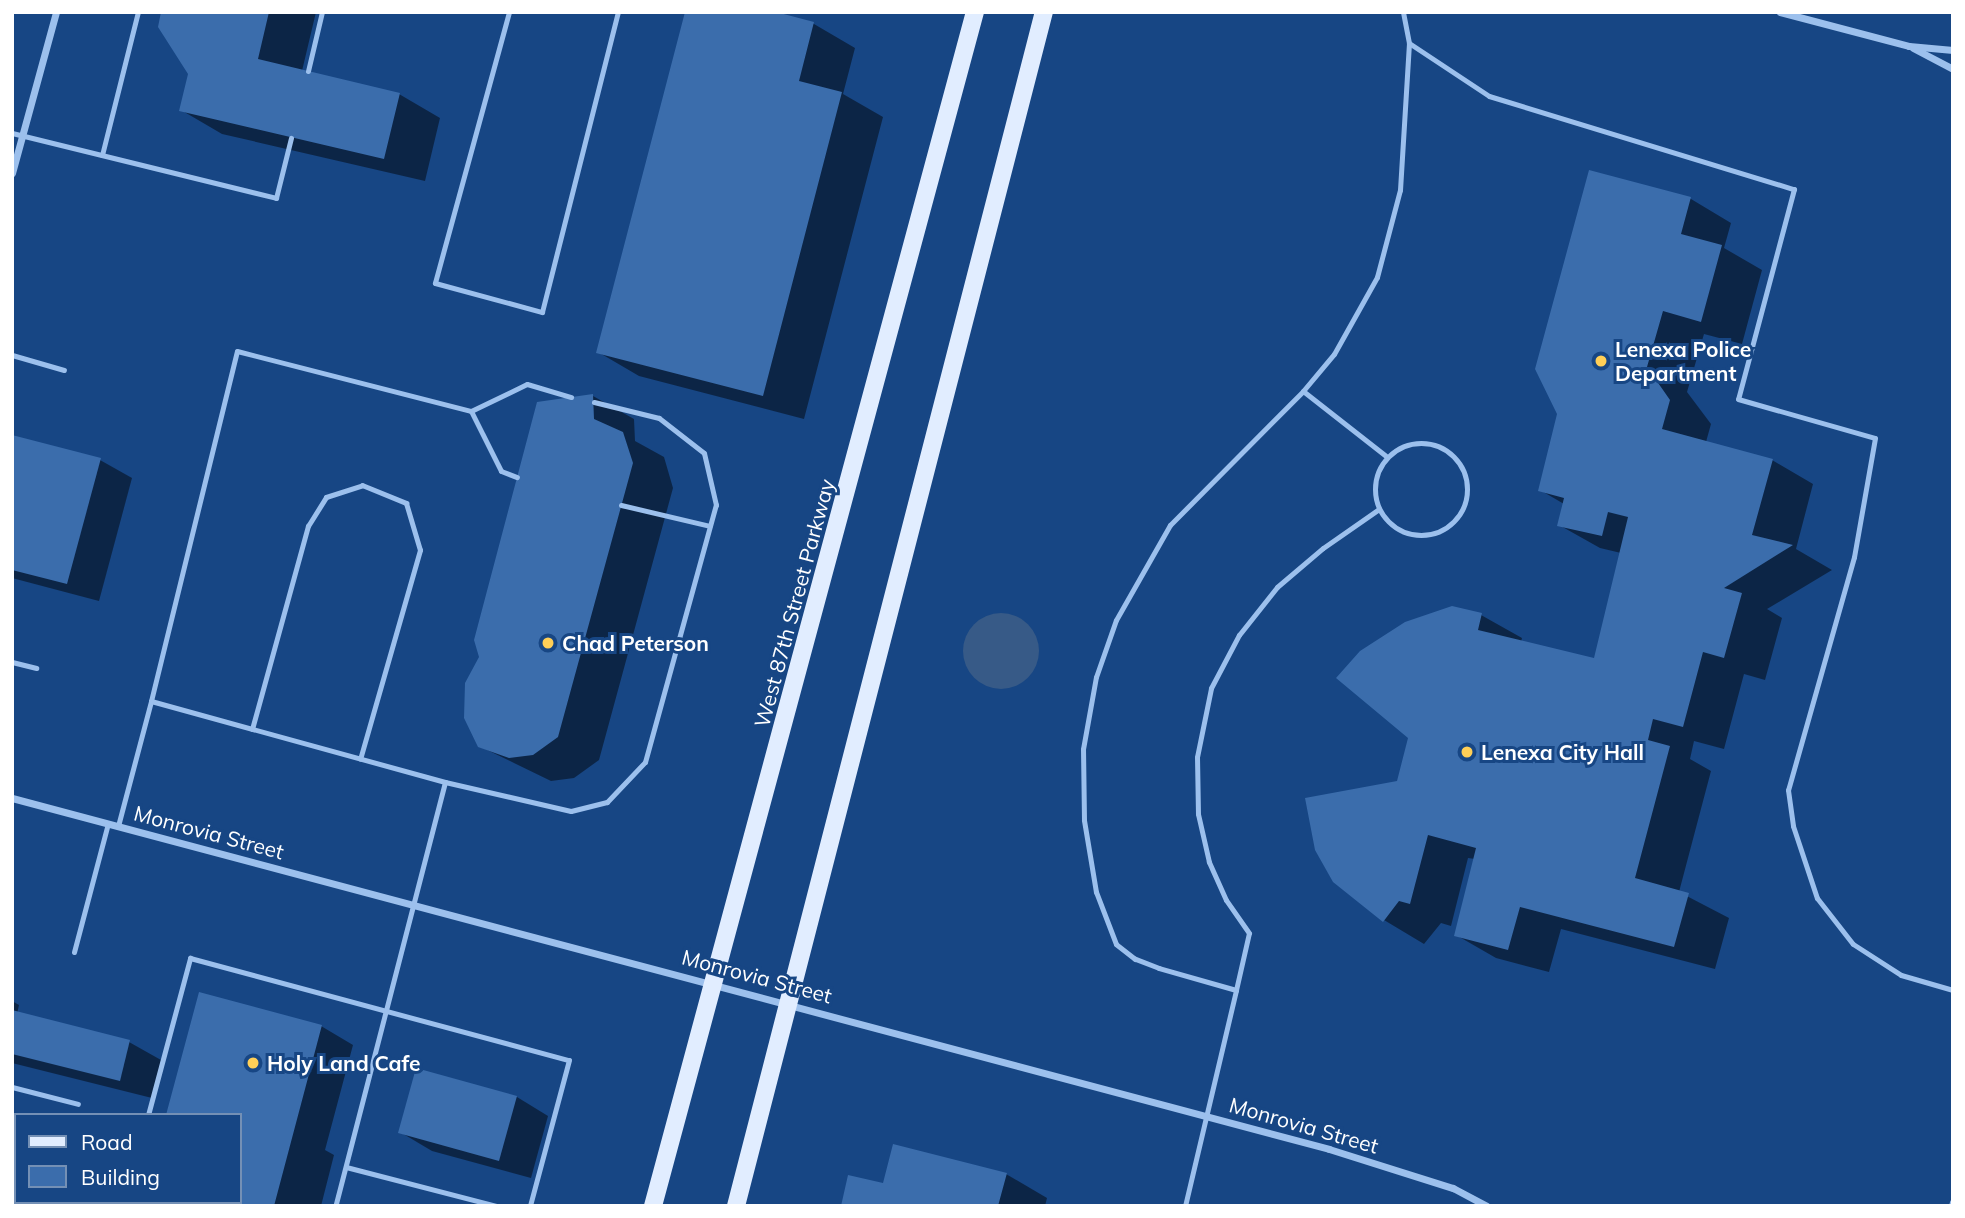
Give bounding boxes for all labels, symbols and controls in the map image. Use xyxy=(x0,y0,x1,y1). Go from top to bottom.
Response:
place label: Lenexa Police Department xyxy=(1615,336,1751,386)
marker: Lenexa Police Department xyxy=(1593,353,1609,369)
street label: West 87th Street Parkway xyxy=(749,476,839,730)
place label: Chad Peterson xyxy=(562,630,709,656)
marker: Chad Peterson xyxy=(540,635,556,651)
place label: Lenexa City Hall xyxy=(1481,739,1644,765)
marker: Lenexa City Hall xyxy=(1459,744,1475,760)
street label: Monrovia Street xyxy=(131,800,287,864)
street label: Monrovia Street xyxy=(679,944,835,1008)
place label: Holy Land Cafe xyxy=(267,1050,421,1076)
marker: Holy Land Cafe xyxy=(245,1055,261,1071)
street label: Monrovia Street xyxy=(1227,1092,1381,1158)
legend xyxy=(14,1113,242,1204)
text: Road xyxy=(81,1129,132,1155)
text: Building xyxy=(81,1164,160,1190)

